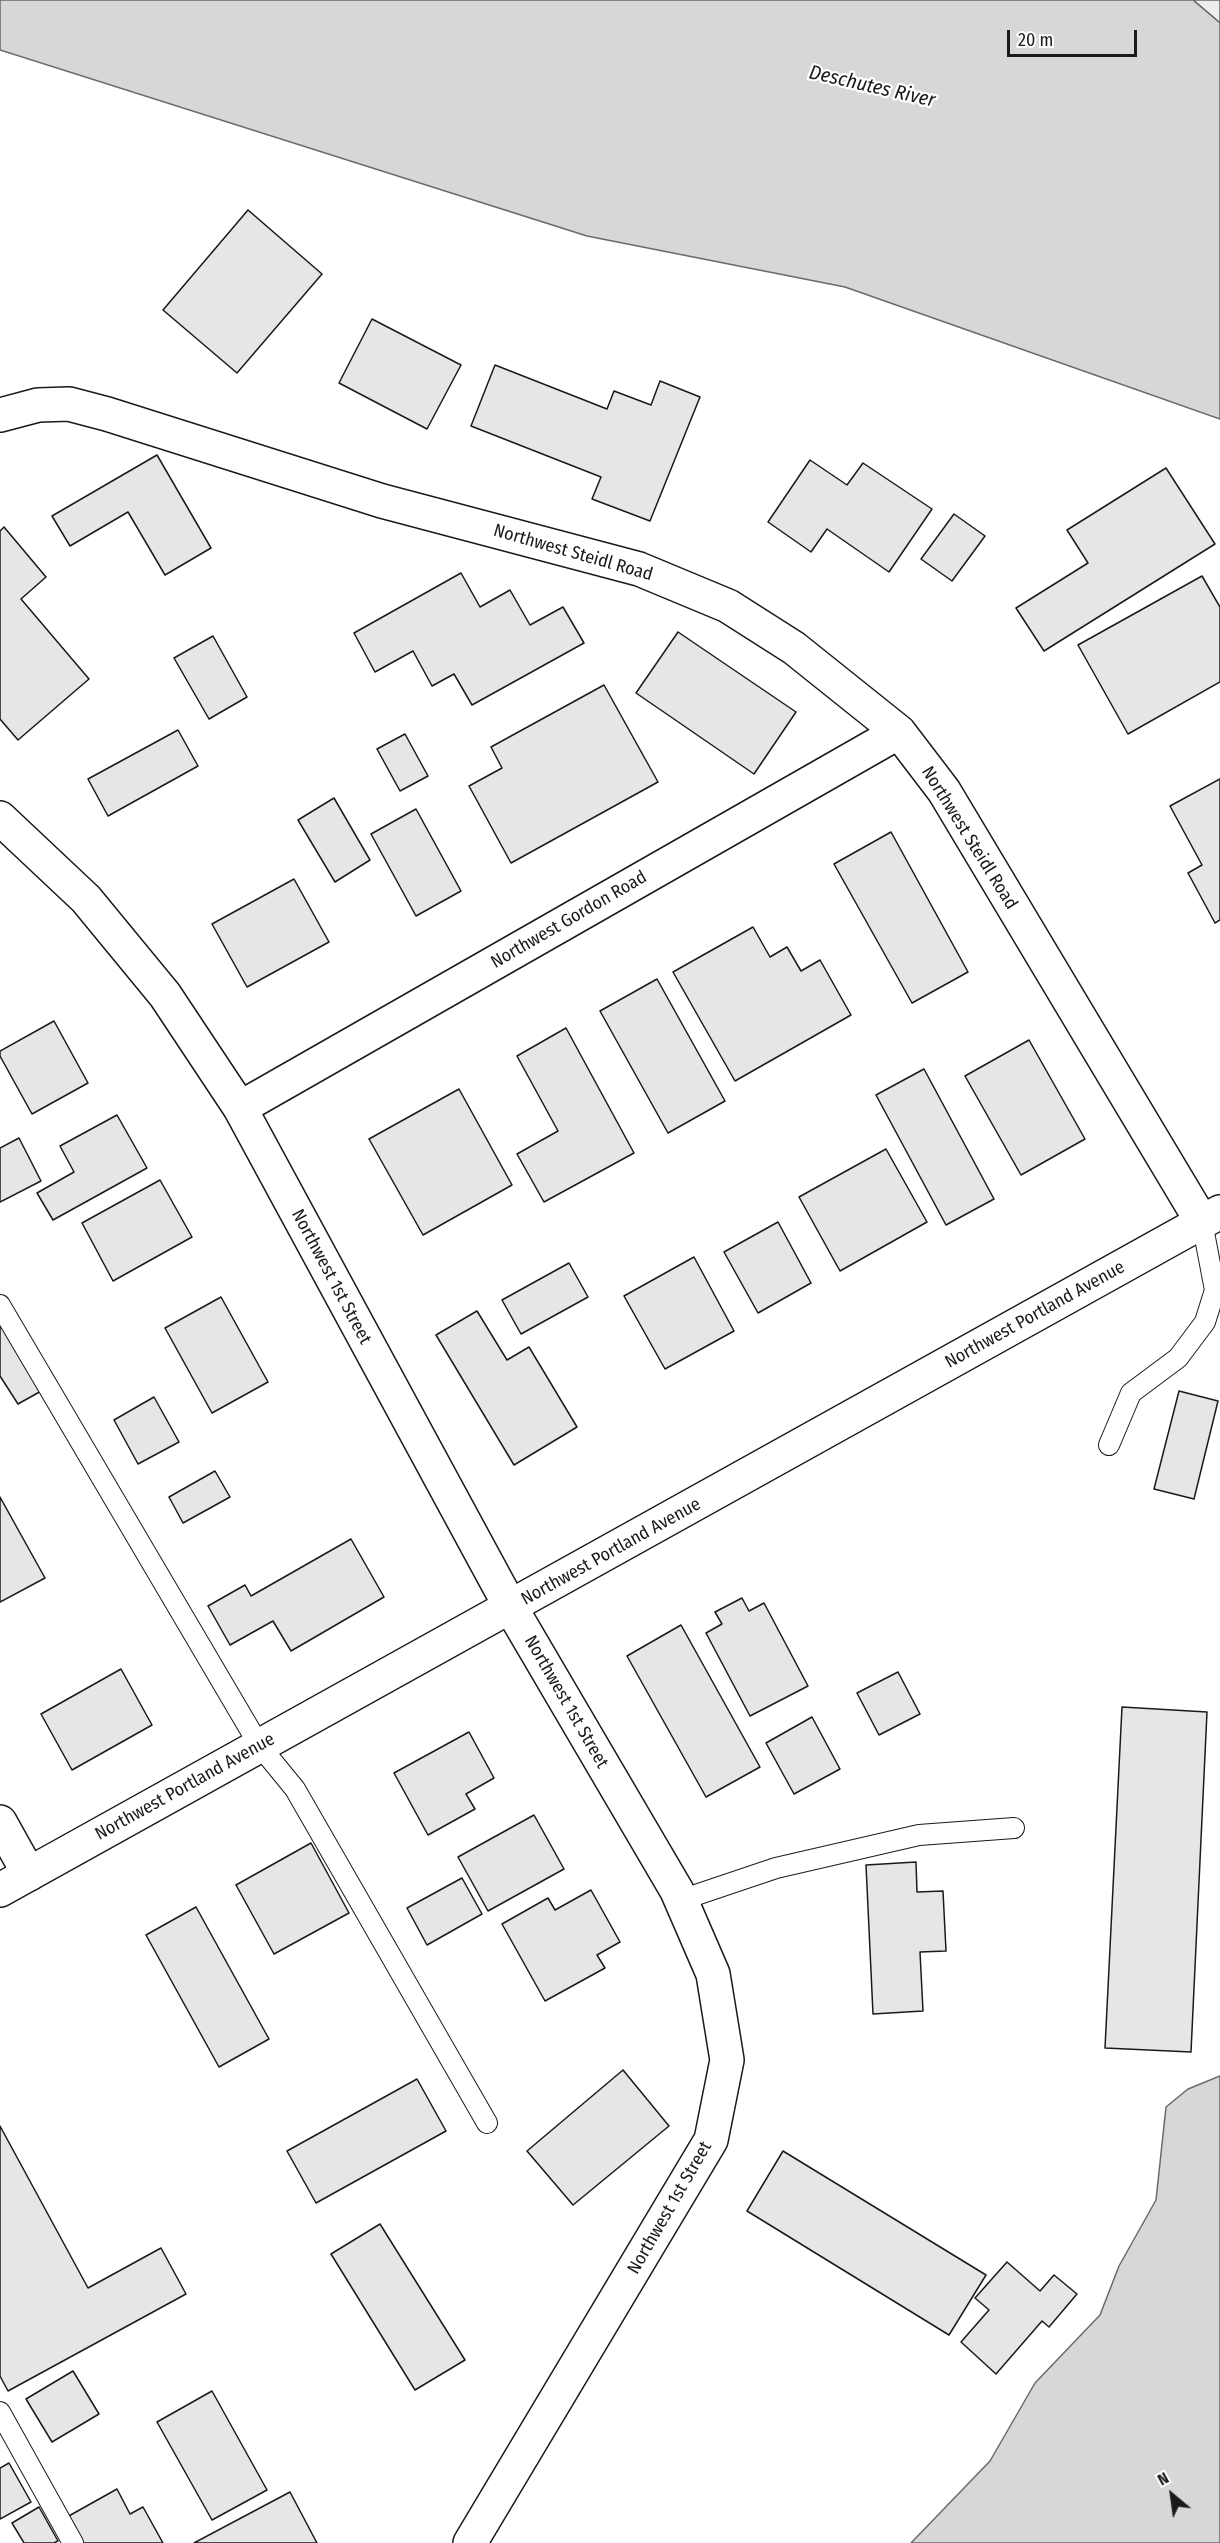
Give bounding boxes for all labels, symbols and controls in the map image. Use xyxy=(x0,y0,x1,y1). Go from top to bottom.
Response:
scale bar xyxy=(1010,18,1140,56)
text: 20 m xyxy=(1018,29,1053,51)
water label: Deschutes River xyxy=(807,61,937,113)
street label: Northwest Steidl Road xyxy=(491,520,655,586)
street label: Northwest Steidl Road xyxy=(916,763,1022,913)
street label: Northwest Gordon Road xyxy=(487,867,651,973)
street label: Northwest 1st Street xyxy=(286,1206,376,1348)
street label: Northwest Portland Avenue xyxy=(942,1257,1128,1373)
street label: Northwest Portland Avenue xyxy=(518,1494,704,1610)
street label: Northwest 1st Street xyxy=(519,1632,613,1772)
street label: Northwest Portland Avenue xyxy=(92,1729,278,1845)
street label: Northwest 1st Street xyxy=(623,2138,717,2278)
north arrow xyxy=(1142,2465,1202,2525)
text: N xyxy=(1154,2468,1172,2489)

